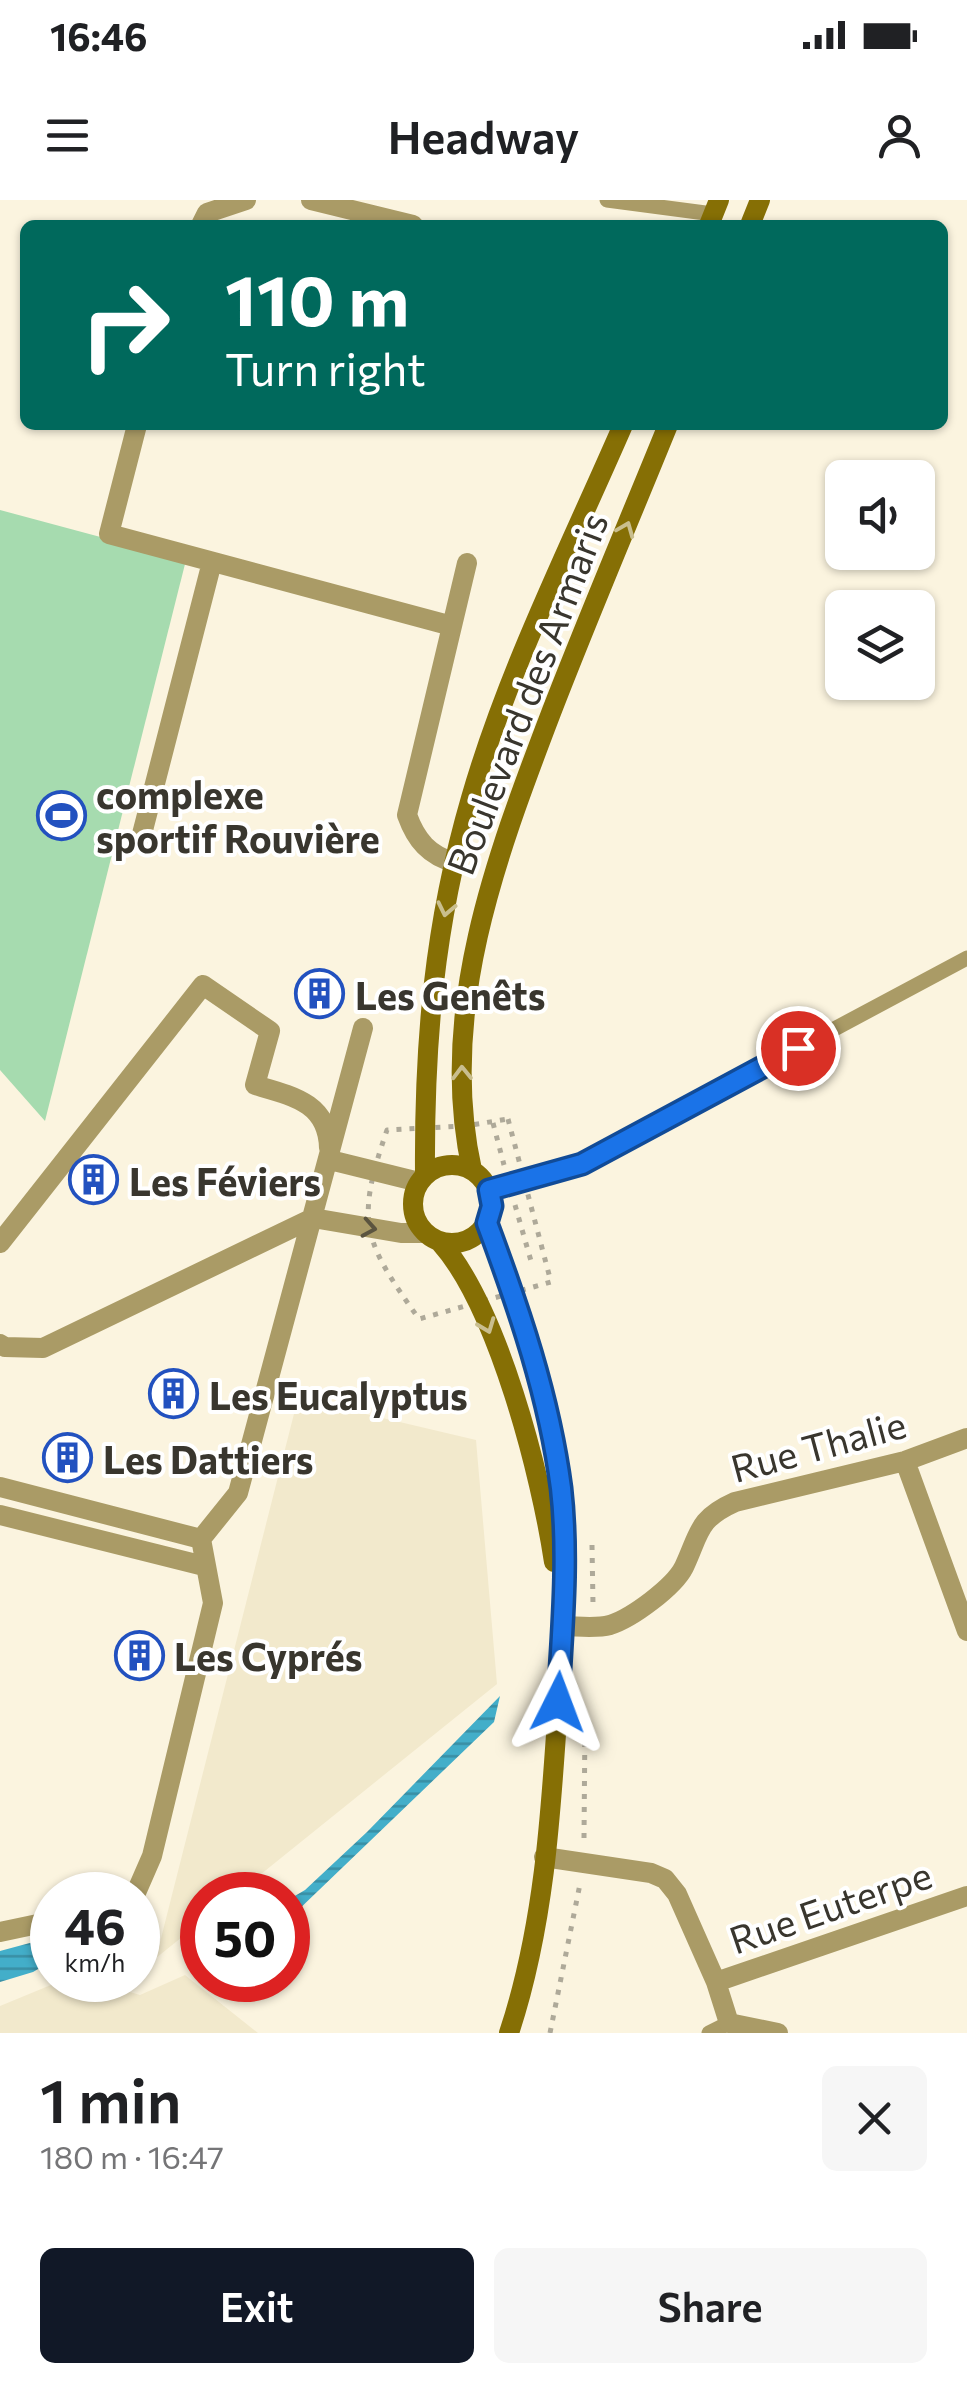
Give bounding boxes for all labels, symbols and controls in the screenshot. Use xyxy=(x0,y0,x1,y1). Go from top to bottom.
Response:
text: 16:46 xyxy=(50,12,147,59)
icon: menu xyxy=(40,108,95,163)
text: Headway xyxy=(388,108,579,163)
icon: person xyxy=(872,108,927,163)
text: 110 m xyxy=(225,255,409,340)
icon: right xyxy=(60,260,190,390)
text: Turn right xyxy=(225,340,426,395)
map controls xyxy=(825,460,935,700)
button: sound xyxy=(825,460,935,570)
street label: Boulevard des Armaris xyxy=(435,505,617,881)
one-way arrow xyxy=(614,521,634,539)
button: layers xyxy=(825,590,935,700)
place label: complexe sportif Rouvière xyxy=(96,770,380,861)
sports icon: complexe sportif Rouvière xyxy=(35,789,87,841)
one-way arrow xyxy=(437,900,458,917)
building icon: Les Genêts xyxy=(294,968,346,1020)
place label: Les Genêts xyxy=(355,971,545,1018)
pin xyxy=(756,1006,841,1091)
icon: arrive xyxy=(771,1021,826,1076)
one-way arrow xyxy=(452,1064,473,1080)
building icon: Les Féviers xyxy=(68,1154,120,1206)
place label: Les Féviers xyxy=(129,1157,321,1204)
one-way arrow xyxy=(360,1216,377,1237)
one-way arrow xyxy=(476,1316,496,1334)
building icon: Les Eucalyptus xyxy=(148,1368,200,1420)
place label: Les Eucalyptus xyxy=(209,1371,468,1418)
street label: Rue Thalie xyxy=(725,1399,911,1491)
building icon: Les Dattiers xyxy=(42,1432,94,1484)
place label: Les Dattiers xyxy=(103,1435,314,1482)
building icon: Les Cyprés xyxy=(113,1629,165,1681)
place label: Les Cyprés xyxy=(174,1632,363,1679)
position arrow xyxy=(506,1650,610,1754)
street label: Rue Euterpe xyxy=(723,1849,937,1963)
speed limit sign: 50 xyxy=(180,1872,310,2002)
text: 46 xyxy=(64,1894,126,1955)
text: km/h xyxy=(65,1947,125,1977)
text: 1 min xyxy=(40,2062,181,2135)
button: close xyxy=(822,2066,927,2171)
text: 180 m · 16:47 xyxy=(40,2136,224,2176)
button: Exit xyxy=(40,2248,474,2363)
button: Share xyxy=(494,2248,927,2363)

